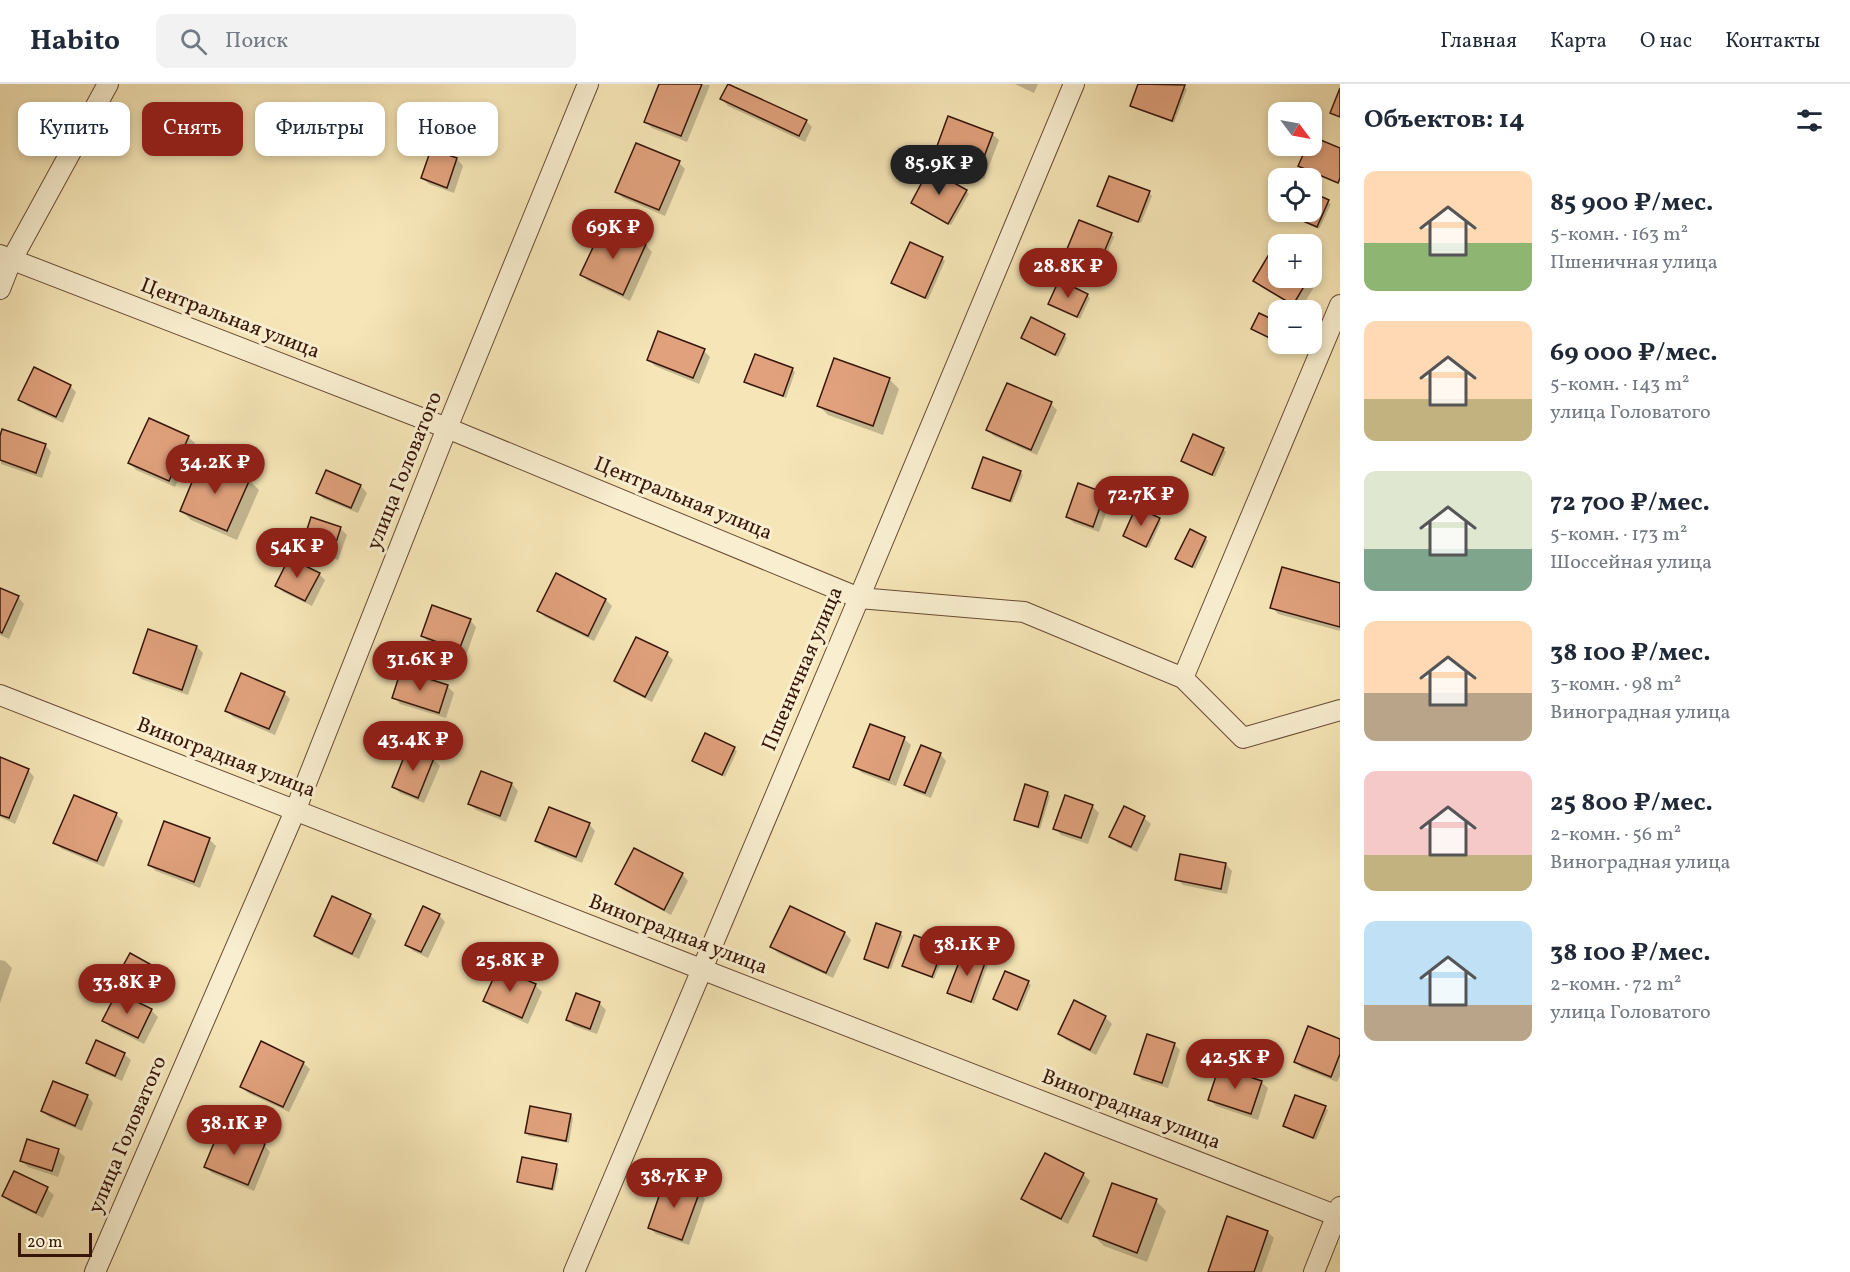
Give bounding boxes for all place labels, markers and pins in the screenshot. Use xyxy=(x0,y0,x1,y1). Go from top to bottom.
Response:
pin: 85.9K ₽ xyxy=(884,145,994,196)
pin: 69K ₽ xyxy=(571,209,655,260)
pin: 28.8K ₽ xyxy=(1013,248,1123,299)
pin: 34.2K ₽ xyxy=(160,444,270,495)
pin: 72.7K ₽ xyxy=(1086,476,1196,527)
pin: 54K ₽ xyxy=(255,528,339,579)
pin: 31.6K ₽ xyxy=(365,641,475,692)
pin: 43.4K ₽ xyxy=(358,721,468,772)
pin: 38.1K ₽ xyxy=(912,926,1022,977)
pin: 25.8K ₽ xyxy=(455,942,565,993)
pin: 33.8K ₽ xyxy=(72,964,182,1015)
pin: 42.5K ₽ xyxy=(1180,1039,1290,1090)
pin: 38.1K ₽ xyxy=(179,1105,289,1156)
pin: 38.7K ₽ xyxy=(619,1158,729,1209)

